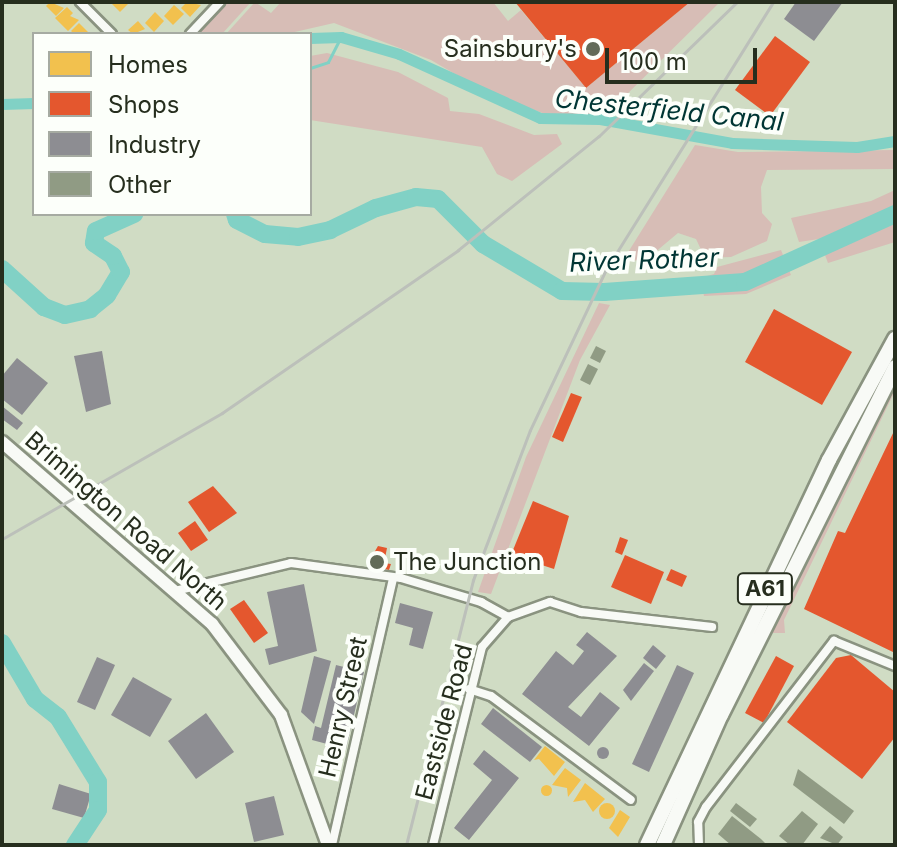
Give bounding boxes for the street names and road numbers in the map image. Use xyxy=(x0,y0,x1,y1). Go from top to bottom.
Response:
street label: Brimington Road North xyxy=(19,425,233,617)
road number: A61 xyxy=(735,571,795,607)
street label: Henry Street xyxy=(313,634,373,780)
street label: Eastside Road xyxy=(409,641,479,803)

